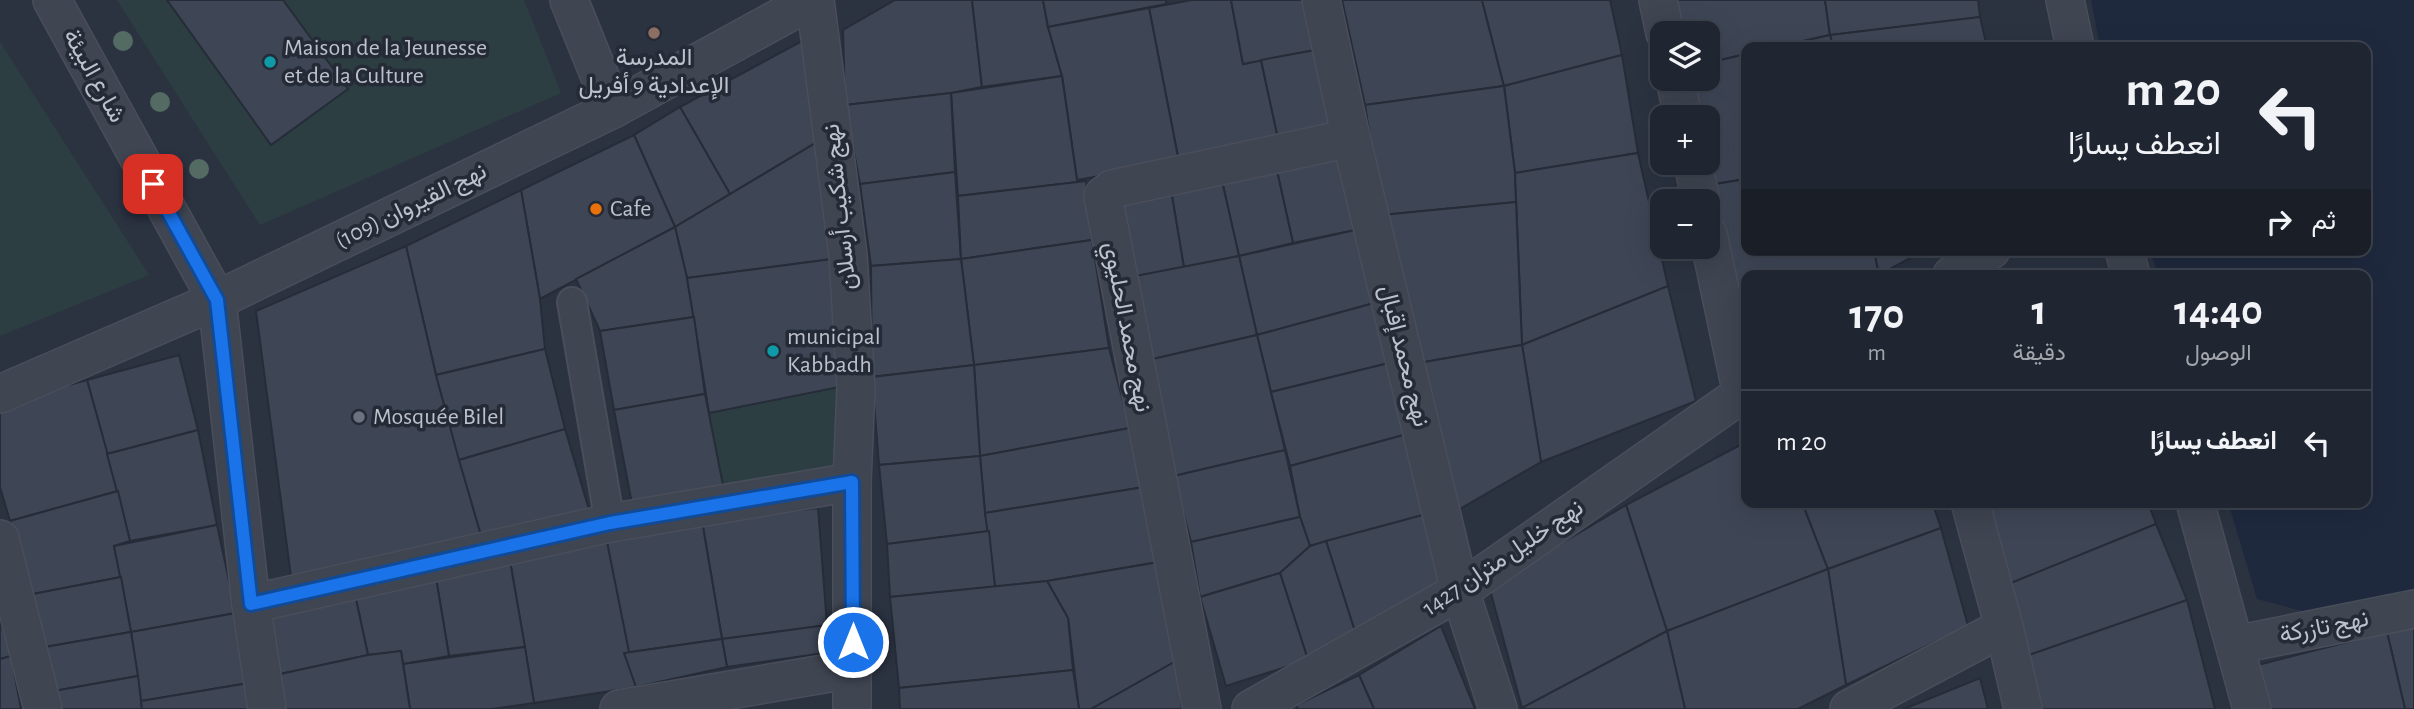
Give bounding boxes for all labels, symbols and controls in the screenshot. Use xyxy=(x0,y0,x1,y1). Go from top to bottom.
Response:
map controls xyxy=(1650,21,1720,259)
button: layers xyxy=(1650,21,1720,91)
street label: شارع البيئة xyxy=(56,25,129,128)
marker: المدرسة الإعدادية 9 أفريل xyxy=(646,25,662,41)
place label: Maison de la Jeunesse et de la Culture xyxy=(284,36,487,88)
place label: المدرسة الإعدادية 9 أفريل xyxy=(579,46,729,100)
marker: Maison de la Jeunesse et de la Culture xyxy=(262,54,278,70)
text: 20 m xyxy=(2125,66,2221,115)
icon: left xyxy=(2245,70,2336,161)
button: + xyxy=(1650,105,1720,175)
street label: نهج شكيب أرسلان xyxy=(816,122,865,292)
text: انعطف يسارًا xyxy=(2068,128,2221,160)
pin xyxy=(123,154,183,214)
street label: نهج القيروان (109) xyxy=(332,159,492,257)
icon: arrive xyxy=(134,165,172,203)
button: − xyxy=(1650,189,1720,259)
place label: Cafe xyxy=(610,197,651,221)
marker: Cafe xyxy=(588,201,604,217)
icon: right xyxy=(2260,203,2298,241)
text: ثم xyxy=(2312,208,2336,234)
street label: نهج محمد الحليوي xyxy=(1093,240,1155,415)
street label: نهج محمد إقبال xyxy=(1371,283,1433,430)
text: 1 xyxy=(2032,290,2047,332)
text: 14:40 xyxy=(2174,290,2263,332)
text: 170 xyxy=(1849,294,1904,336)
place label: municipal Kabbadh xyxy=(787,325,881,377)
text: m xyxy=(1868,342,1886,365)
text: دقيقة xyxy=(2013,342,2066,365)
text: الوصول xyxy=(2185,342,2252,365)
marker: municipal Kabbadh xyxy=(765,343,781,359)
place label: Mosquée Bilel xyxy=(373,405,504,429)
marker: Mosquée Bilel xyxy=(351,409,367,425)
icon: left xyxy=(2298,424,2336,462)
text: انعطف يسارًا xyxy=(2150,428,2277,454)
text: 20 m xyxy=(1776,429,1827,455)
street label: نهج خليل متران 1427 xyxy=(1418,495,1590,624)
position arrow xyxy=(816,605,890,679)
street label: نهج تازركة xyxy=(2277,607,2371,651)

